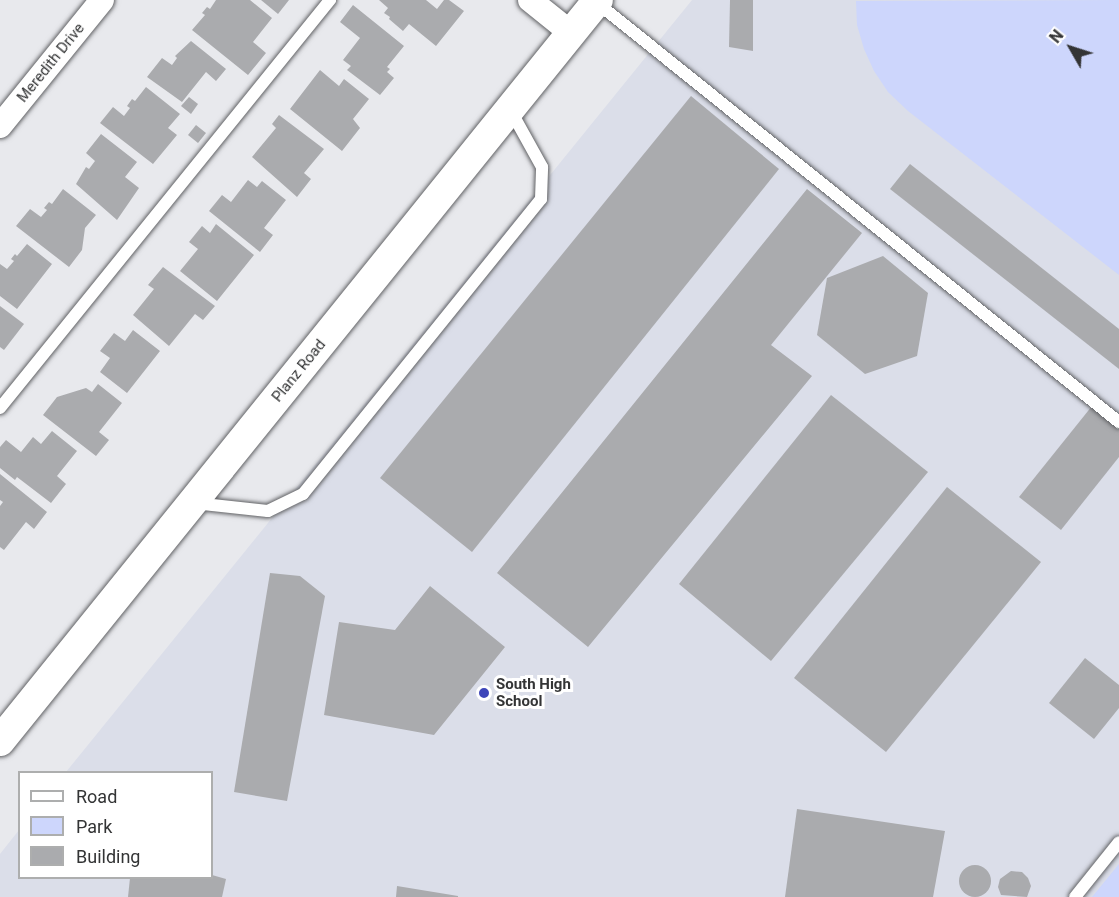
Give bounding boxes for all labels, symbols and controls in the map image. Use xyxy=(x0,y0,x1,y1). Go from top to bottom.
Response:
north arrow xyxy=(1041,18,1101,78)
street label: Meredith Drive xyxy=(14,20,88,106)
text: N xyxy=(1046,26,1068,47)
street label: Planz Road xyxy=(268,336,330,406)
place label: South High School xyxy=(496,675,571,710)
marker: South High School xyxy=(477,686,491,700)
legend xyxy=(18,771,213,879)
text: Road xyxy=(76,786,117,807)
text: Park xyxy=(76,816,112,837)
text: Building xyxy=(76,846,140,867)

